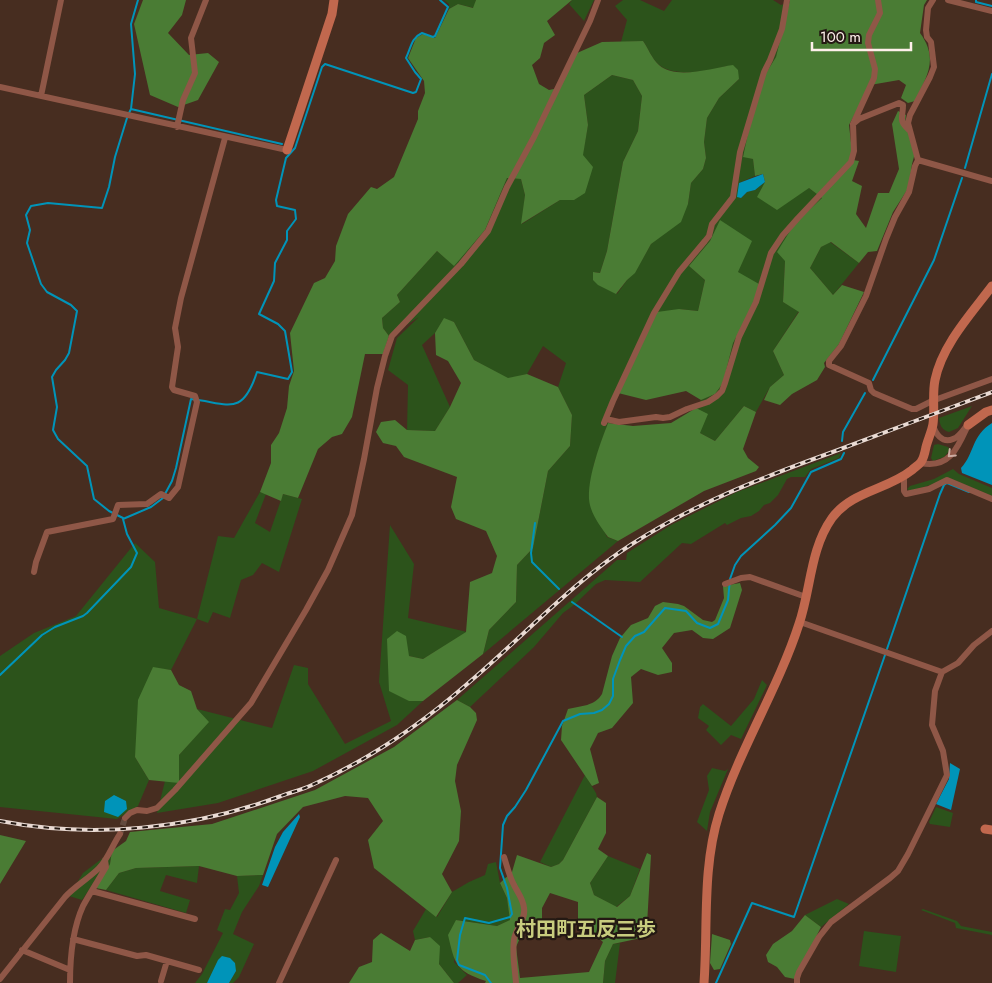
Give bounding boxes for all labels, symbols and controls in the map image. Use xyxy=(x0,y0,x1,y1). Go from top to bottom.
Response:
scale bar xyxy=(812,20,911,52)
text: 100 m xyxy=(820,26,861,48)
one-way arrow xyxy=(948,448,957,457)
district label: 村田町五反三歩 xyxy=(516,915,656,944)

